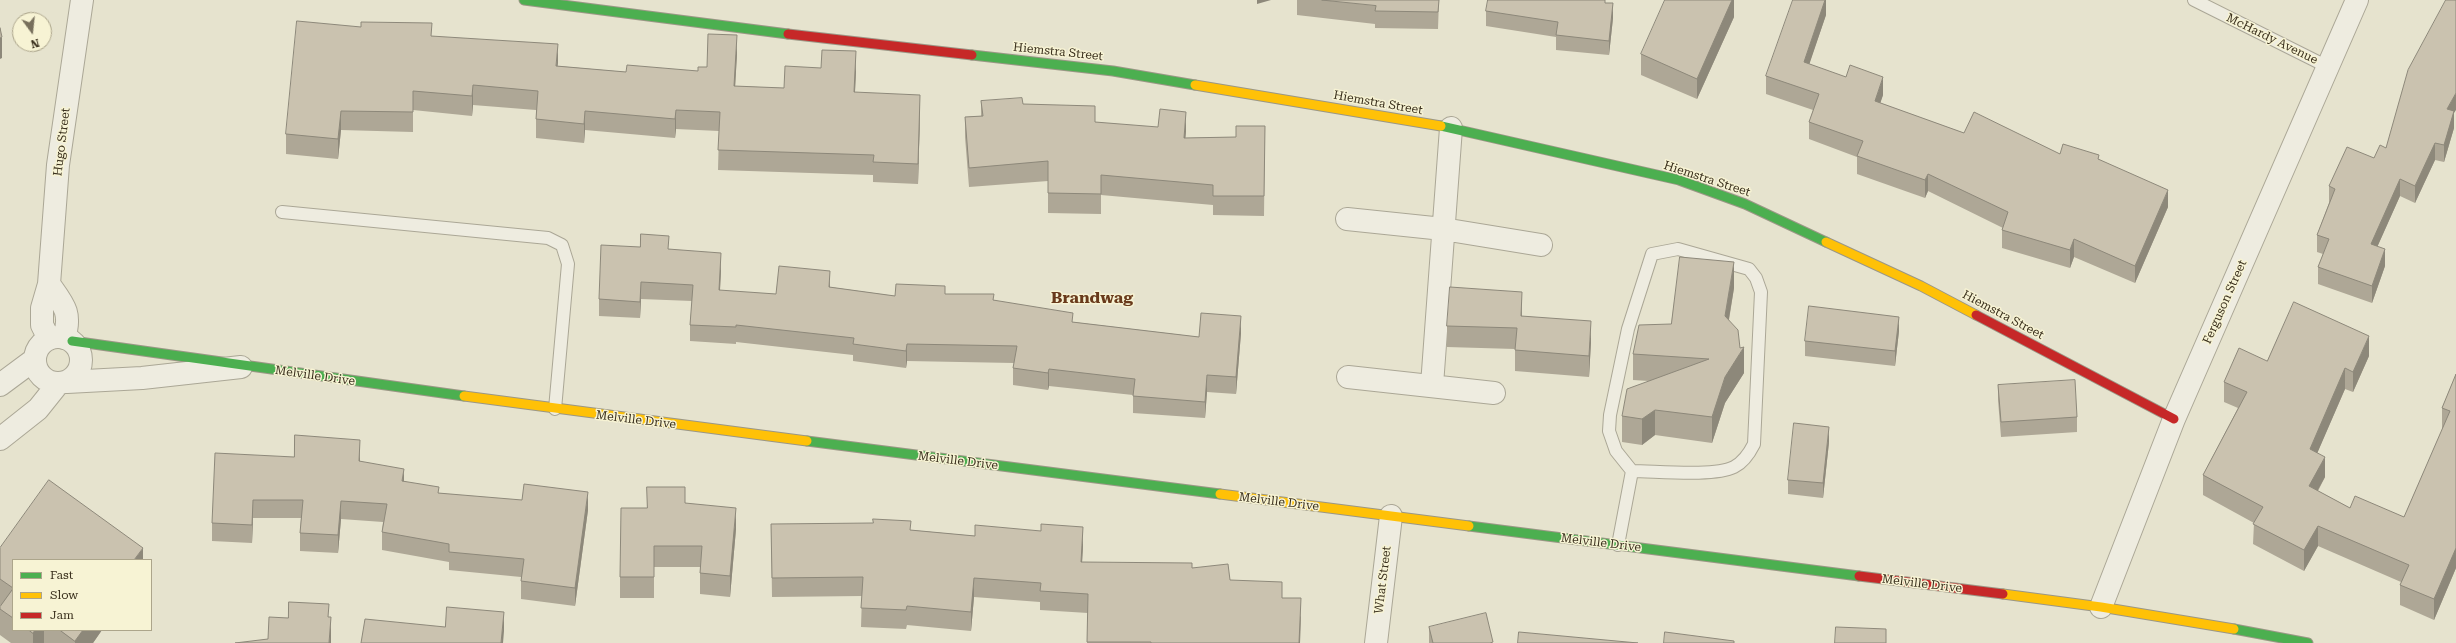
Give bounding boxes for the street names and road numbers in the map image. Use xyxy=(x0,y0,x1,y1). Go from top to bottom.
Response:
street label: McHardy Avenue xyxy=(2224,11,2320,67)
street label: Hiemstra Street xyxy=(1012,40,1104,64)
street label: Hiemstra Street xyxy=(1332,88,1424,118)
street label: Hugo Street xyxy=(51,107,73,177)
street label: Hiemstra Street xyxy=(1662,158,1752,200)
street label: Ferguson Street xyxy=(2200,258,2250,346)
street label: Hiemstra Street xyxy=(1960,287,2046,343)
street label: Melville Drive xyxy=(274,363,356,389)
street label: Melville Drive xyxy=(595,408,677,432)
street label: Melville Drive xyxy=(917,449,999,473)
street label: Melville Drive xyxy=(1238,490,1320,514)
street label: Melville Drive xyxy=(1560,531,1642,555)
street label: What Street xyxy=(1372,545,1394,615)
street label: Melville Drive xyxy=(1881,572,1963,596)

